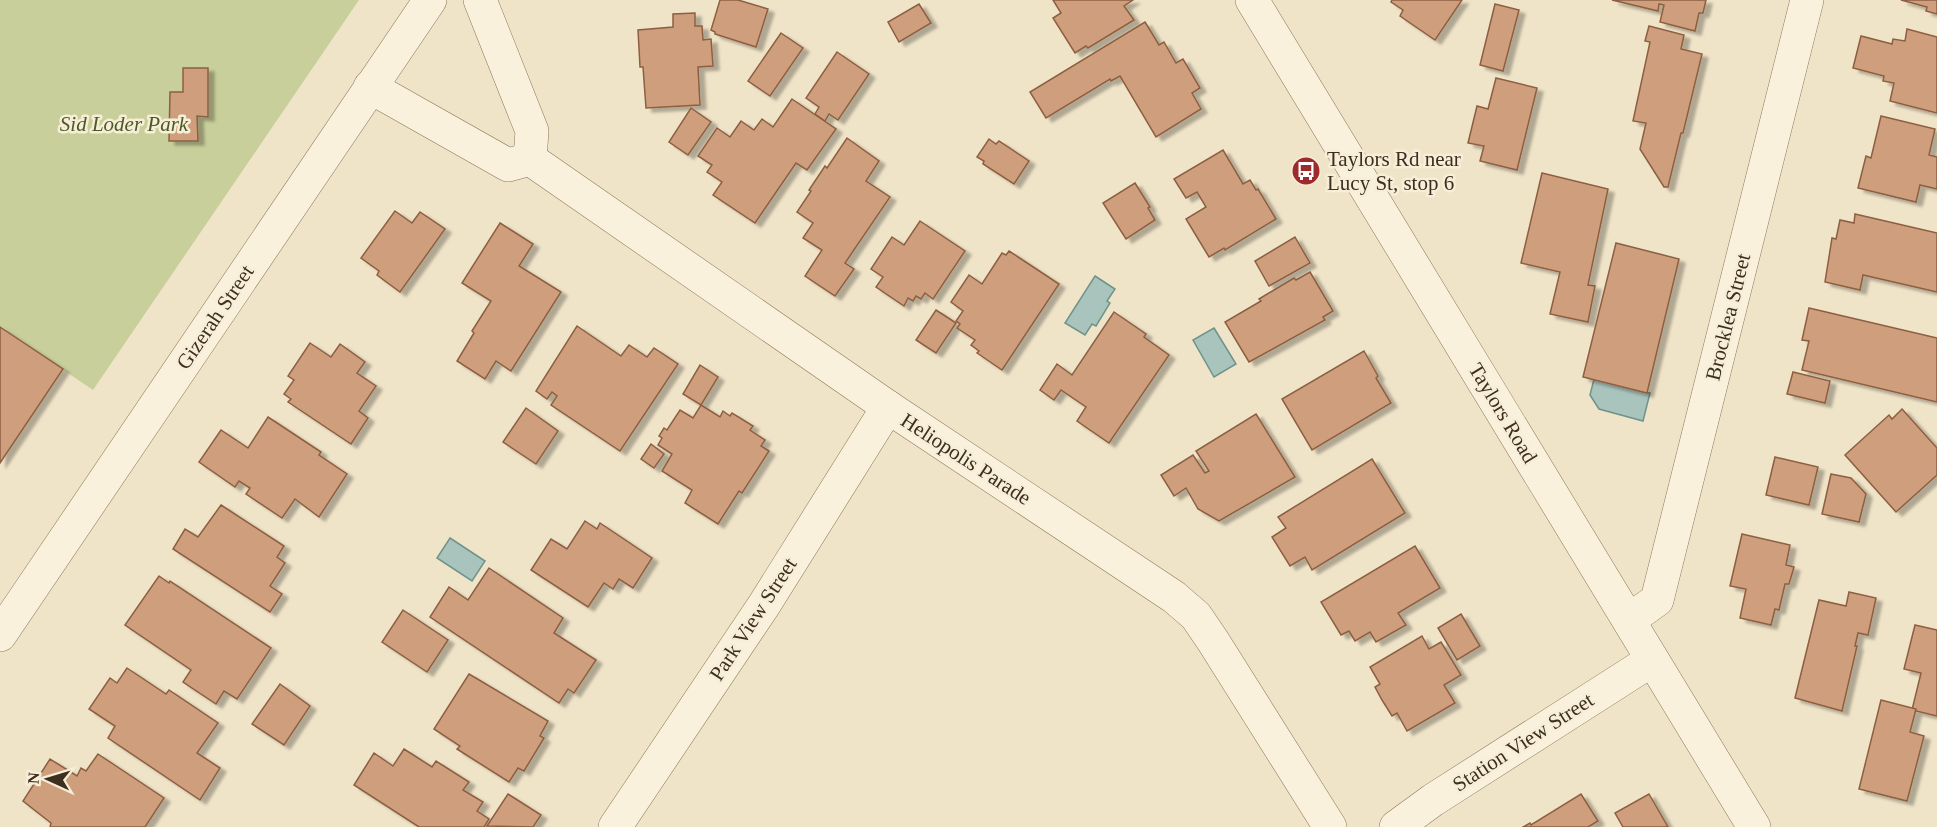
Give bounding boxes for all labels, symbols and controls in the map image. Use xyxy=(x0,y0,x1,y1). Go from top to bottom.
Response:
park label: Sid Loder Park xyxy=(60,112,189,136)
place label: Taylors Rd near Lucy St, stop 6 xyxy=(1327,147,1461,195)
bus stop icon: Taylors Rd near Lucy St, stop 6 xyxy=(1290,155,1322,187)
street label: Brocklea Street xyxy=(1701,251,1755,383)
street label: Gizerah Street xyxy=(171,260,259,374)
street label: Taylors Road xyxy=(1464,359,1542,468)
street label: Heliopolis Parade xyxy=(897,408,1035,510)
street label: Park View Street xyxy=(704,553,802,685)
street label: Station View Street xyxy=(1448,688,1598,796)
north arrow xyxy=(18,749,78,809)
text: N xyxy=(25,771,42,784)

